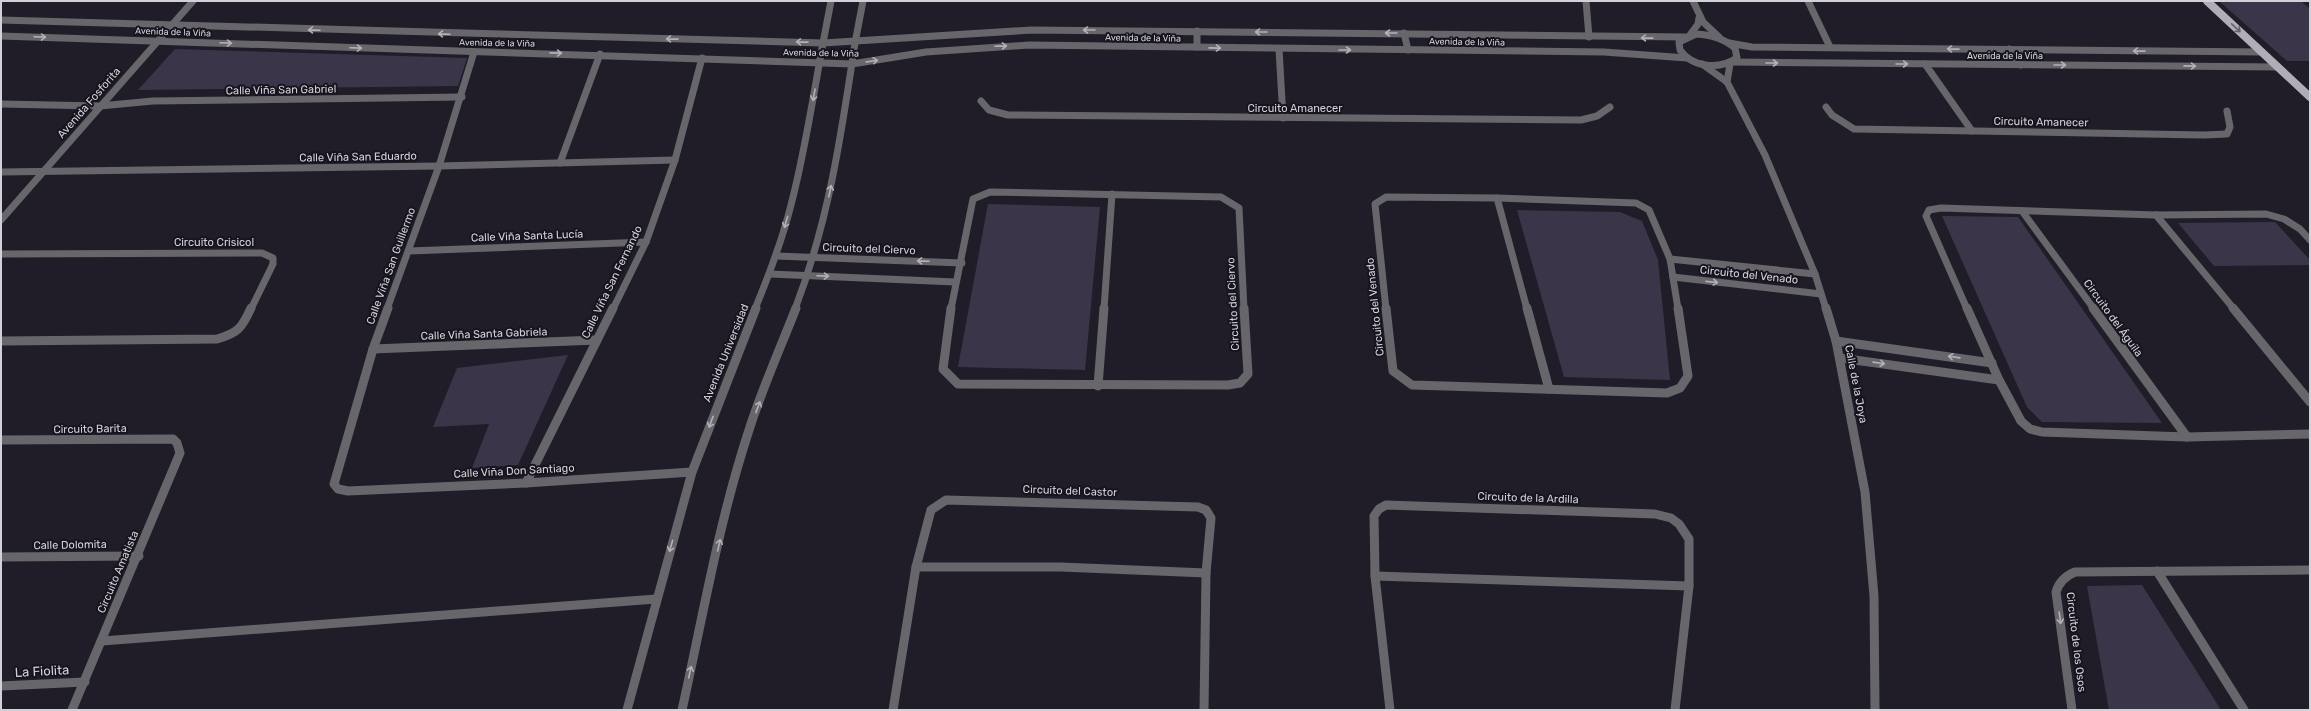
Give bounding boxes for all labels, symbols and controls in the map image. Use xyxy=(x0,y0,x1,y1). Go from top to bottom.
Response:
one-way arrow xyxy=(2231,23,2241,33)
street label: Avenida de la Viña xyxy=(135,26,211,38)
one-way arrow xyxy=(308,26,321,33)
one-way arrow xyxy=(1083,26,1096,34)
one-way arrow xyxy=(1255,28,1268,36)
one-way arrow xyxy=(1385,29,1398,37)
one-way arrow xyxy=(438,30,451,38)
street label: Avenida de la Viña xyxy=(1105,32,1181,44)
one-way arrow xyxy=(33,33,46,41)
one-way arrow xyxy=(1641,34,1654,42)
one-way arrow xyxy=(666,36,679,43)
street label: Avenida de la Viña xyxy=(1429,36,1505,48)
street label: Avenida de la Viña xyxy=(459,37,535,49)
one-way arrow xyxy=(219,39,232,47)
one-way arrow xyxy=(796,39,809,46)
one-way arrow xyxy=(994,42,1007,50)
one-way arrow xyxy=(349,44,362,51)
one-way arrow xyxy=(1208,44,1221,52)
one-way arrow xyxy=(1947,45,1960,52)
one-way arrow xyxy=(1338,46,1351,53)
street label: Avenida de la Viña xyxy=(783,47,859,59)
one-way arrow xyxy=(2133,47,2146,55)
one-way arrow xyxy=(549,50,562,57)
street label: Avenida de la Viña xyxy=(1967,51,2043,61)
one-way arrow xyxy=(865,57,878,65)
one-way arrow xyxy=(1765,59,1778,67)
one-way arrow xyxy=(1895,60,1908,68)
one-way arrow xyxy=(2053,61,2066,69)
one-way arrow xyxy=(2183,62,2196,70)
street label: Avenida Fosforita xyxy=(55,65,123,141)
street label: Calle Viña San Gabriel xyxy=(226,83,336,97)
one-way arrow xyxy=(809,88,817,101)
street label: Circuito Amanecer xyxy=(1248,102,1343,115)
street label: Circuito Amanecer xyxy=(1993,115,2089,129)
street label: Calle Viña San Eduardo xyxy=(299,149,417,165)
one-way arrow xyxy=(827,185,835,198)
street label: Calle Viña San Guillermo xyxy=(364,206,418,326)
one-way arrow xyxy=(782,215,789,228)
street label: Calle Viña San Fernando xyxy=(579,224,645,340)
street label: Calle Viña Santa Lucía xyxy=(471,228,583,244)
street label: Circuito Crisicol xyxy=(174,236,254,249)
street label: Circuito del Ciervo xyxy=(822,241,916,257)
street label: Circuito del Ciervo xyxy=(1224,257,1242,351)
street label: Circuito del Venado xyxy=(1363,257,1387,357)
one-way arrow xyxy=(917,258,930,265)
street label: Circuito del Venado xyxy=(1699,263,1799,287)
one-way arrow xyxy=(816,273,829,280)
street label: Circuito del Águila xyxy=(2081,277,2145,359)
one-way arrow xyxy=(1705,278,1718,285)
street label: Avenida Universidad xyxy=(700,302,752,404)
street label: Calle Viña Santa Gabriela xyxy=(420,325,548,343)
street label: Calle de la Joya xyxy=(1842,344,1870,424)
one-way arrow xyxy=(1948,353,1961,361)
one-way arrow xyxy=(1872,359,1885,367)
one-way arrow xyxy=(755,401,763,413)
one-way arrow xyxy=(706,416,714,428)
street label: Circuito Barita xyxy=(53,422,127,436)
street label: Calle Viña Don Santiago xyxy=(453,461,575,481)
street label: Circuito del Castor xyxy=(1022,483,1118,499)
street label: Circuito de la Ardilla xyxy=(1477,490,1579,506)
street label: Circuito Amatista xyxy=(95,529,141,615)
street label: Calle Dolomita xyxy=(33,538,107,552)
one-way arrow xyxy=(667,539,674,552)
one-way arrow xyxy=(716,539,724,552)
street label: Circuito de los Osos xyxy=(2063,591,2089,693)
one-way arrow xyxy=(2056,611,2064,624)
street label: La Fiolita xyxy=(14,662,70,680)
one-way arrow xyxy=(687,666,695,679)

